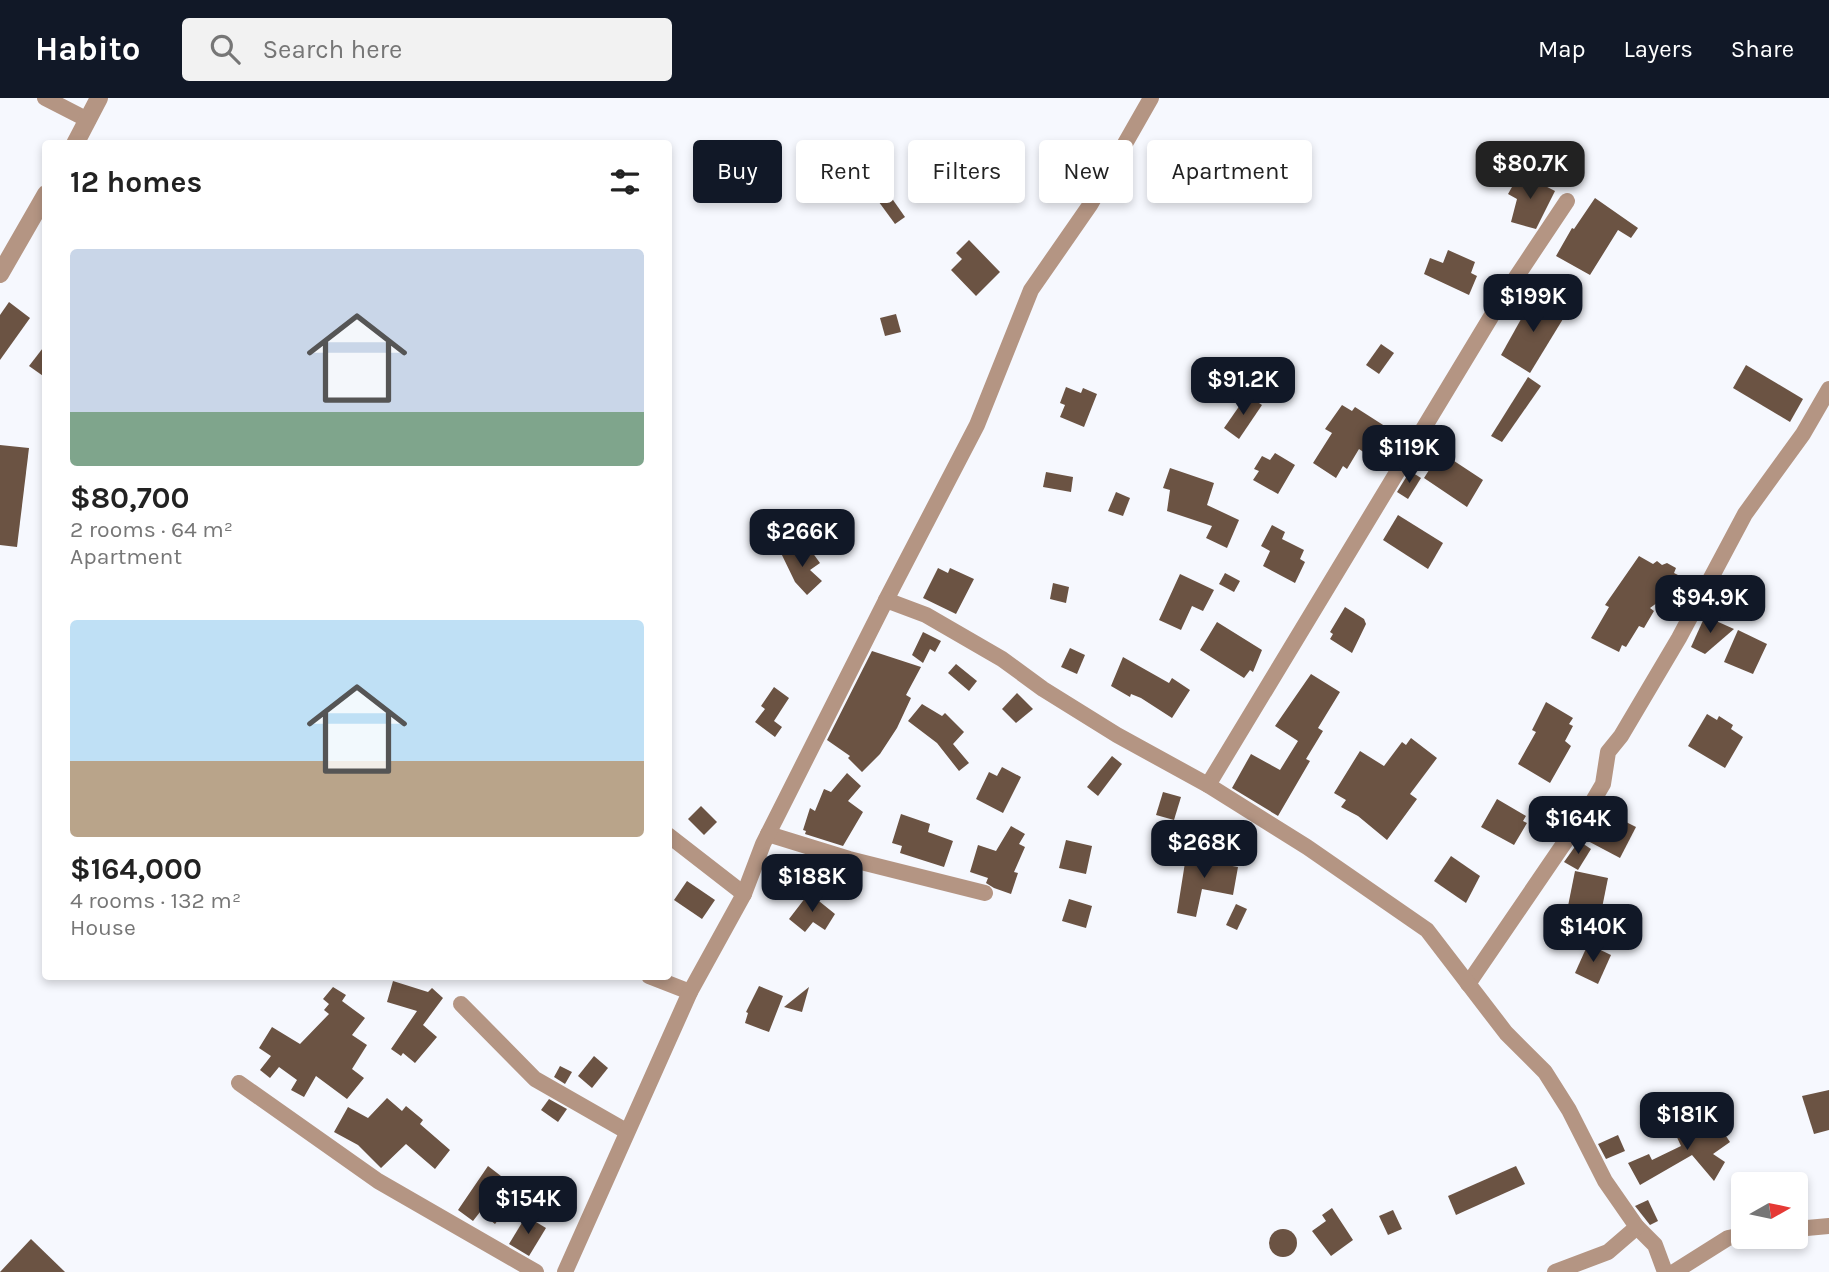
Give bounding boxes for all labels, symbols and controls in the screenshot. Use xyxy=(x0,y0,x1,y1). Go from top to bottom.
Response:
search box xyxy=(182,18,672,81)
text: Habito xyxy=(35,30,140,68)
icon: search xyxy=(206,30,244,68)
text: Search here xyxy=(262,34,402,65)
text: Map xyxy=(1538,35,1586,63)
text: Layers xyxy=(1624,35,1693,63)
text: Share xyxy=(1731,35,1794,63)
chip: Buy xyxy=(693,140,782,203)
chip: Rent xyxy=(796,140,894,203)
chip: Filters xyxy=(908,140,1025,203)
chip: New xyxy=(1039,140,1133,203)
chip: Apartment xyxy=(1147,140,1312,203)
pin: $80.7K xyxy=(1473,141,1587,201)
text: $80.7K xyxy=(1492,150,1568,177)
icon: filters xyxy=(606,163,644,201)
text: 12 homes xyxy=(70,164,202,200)
pin: $199K xyxy=(1484,274,1582,334)
text: $199K xyxy=(1499,283,1567,310)
icon: home xyxy=(294,295,420,421)
pin: $91.2K xyxy=(1186,358,1300,417)
text: $91.2K xyxy=(1207,366,1279,393)
pin: $119K xyxy=(1360,426,1458,485)
text: $119K xyxy=(1378,434,1440,461)
text: $80,700 xyxy=(70,480,190,516)
pin: $266K xyxy=(753,510,851,569)
text: 2 rooms · 64 m² xyxy=(70,516,233,543)
text: $266K xyxy=(766,518,838,545)
text: Apartment xyxy=(70,543,182,570)
pin: $94.9K xyxy=(1653,575,1767,635)
text: $94.9K xyxy=(1671,584,1749,611)
icon: home xyxy=(294,666,420,792)
pin: $164K xyxy=(1529,796,1627,856)
text: $164K xyxy=(1545,805,1611,832)
pin: $268K xyxy=(1155,820,1253,880)
text: $268K xyxy=(1167,829,1241,856)
text: $164,000 xyxy=(70,851,202,887)
pin: $188K xyxy=(763,854,861,914)
text: $188K xyxy=(778,863,846,890)
text: 4 rooms · 132 m² xyxy=(70,887,241,914)
pin: $140K xyxy=(1544,904,1642,964)
text: $140K xyxy=(1559,913,1627,940)
text: House xyxy=(70,914,136,941)
pin: $181K xyxy=(1638,1093,1736,1152)
text: $181K xyxy=(1656,1101,1718,1128)
north arrow xyxy=(1731,1172,1808,1250)
map controls xyxy=(1731,1172,1808,1249)
pin: $154K xyxy=(479,1176,577,1236)
text: $154K xyxy=(495,1185,561,1212)

